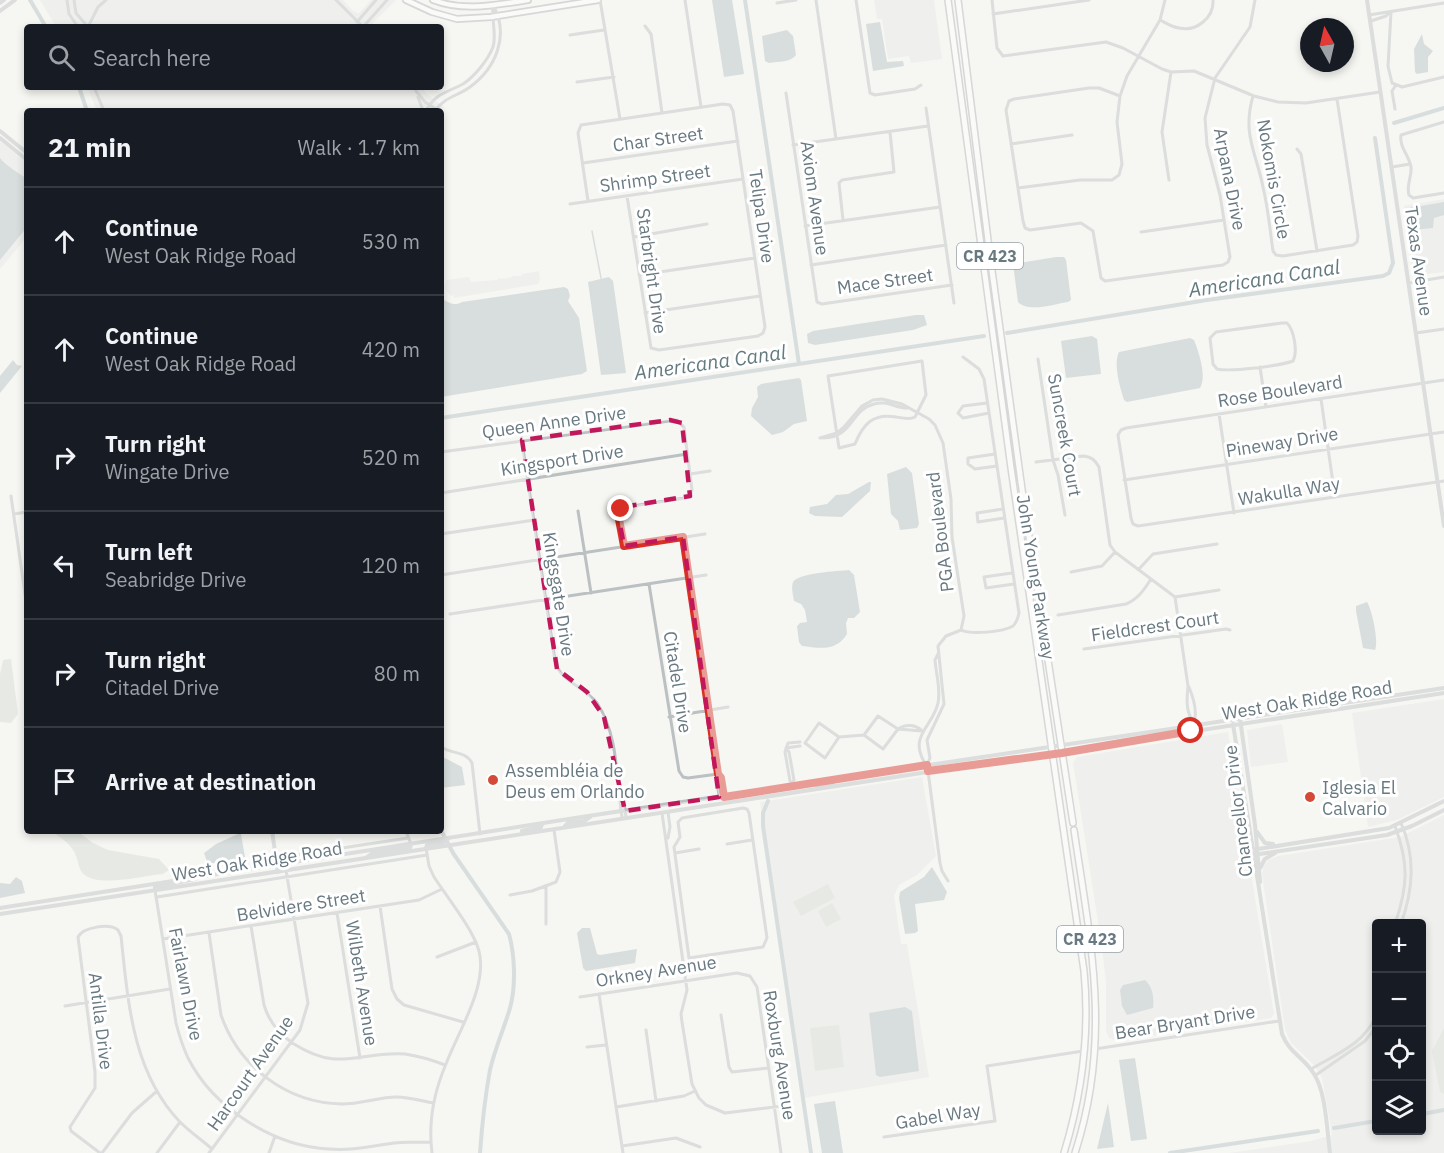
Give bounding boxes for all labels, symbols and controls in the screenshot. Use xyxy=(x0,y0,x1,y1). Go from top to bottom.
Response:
north arrow xyxy=(1300,18,1354,72)
search box xyxy=(24,24,444,90)
icon: search xyxy=(45,41,78,74)
text: Search here xyxy=(93,43,211,72)
street label: Nokomis Circle xyxy=(1252,117,1296,241)
street label: Char Street xyxy=(611,121,705,157)
street label: Arpana Drive xyxy=(1209,126,1251,232)
text: 21 min xyxy=(48,130,132,164)
text: Walk · 1.7 km xyxy=(298,134,420,161)
street label: Axiom Avenue xyxy=(796,139,834,257)
street label: Shrimp Street xyxy=(598,159,712,197)
street label: Telipa Drive xyxy=(744,168,780,264)
street label: Texas Avenue xyxy=(1400,205,1438,317)
street label: Starbright Drive xyxy=(632,207,672,335)
text: Continue xyxy=(105,213,198,242)
icon: ahead xyxy=(48,225,81,258)
text: 530 m xyxy=(362,228,420,255)
text: West Oak Ridge Road xyxy=(105,242,296,269)
road number: CR 423 xyxy=(957,243,1023,269)
water label: Americana Canal xyxy=(1185,253,1342,303)
street label: Mace Street xyxy=(836,263,934,299)
text: Continue xyxy=(105,321,198,350)
icon: ahead xyxy=(48,333,81,366)
text: 420 m xyxy=(362,336,420,363)
water label: Americana Canal xyxy=(631,338,788,386)
text: West Oak Ridge Road xyxy=(105,350,296,377)
street label: Rose Boulevard xyxy=(1216,370,1344,412)
street label: Suncreek Court xyxy=(1043,372,1087,498)
street label: Queen Anne Drive xyxy=(481,400,628,443)
street label: Pineway Drive xyxy=(1224,422,1340,462)
text: Turn right xyxy=(105,429,206,458)
street label: Kingsport Drive xyxy=(499,439,625,481)
icon: right xyxy=(48,441,81,474)
text: 520 m xyxy=(362,444,420,471)
text: Wingate Drive xyxy=(105,458,229,485)
street label: PGA Boulevard xyxy=(921,470,959,594)
street label: Wakulla Way xyxy=(1236,472,1342,510)
street label: John Young Parkway xyxy=(1012,493,1060,661)
route end xyxy=(607,495,633,521)
street label: Kingsgate Drive xyxy=(538,530,580,658)
text: Turn left xyxy=(105,537,193,566)
icon: left xyxy=(48,549,81,582)
text: 120 m xyxy=(362,552,420,579)
text: Seabridge Drive xyxy=(105,566,246,593)
street label: Fieldcrest Court xyxy=(1090,606,1220,646)
street label: Citadel Drive xyxy=(659,629,697,735)
text: Turn right xyxy=(105,645,206,674)
icon: right xyxy=(48,657,81,690)
text: 80 m xyxy=(374,660,420,687)
text: Citadel Drive xyxy=(105,674,219,701)
street label: West Oak Ridge Road xyxy=(1220,675,1394,725)
route start xyxy=(1177,717,1203,743)
street label: Chancellor Drive xyxy=(1218,744,1257,878)
place label: Assembléia de Deus em Orlando xyxy=(505,759,645,803)
icon: arrive xyxy=(48,765,81,798)
text: Arrive at destination xyxy=(105,767,316,796)
marker: Assembléia de Deus em Orlando xyxy=(486,773,500,787)
place label: Iglesia El Calvario xyxy=(1322,776,1396,820)
marker: Iglesia El Calvario xyxy=(1303,790,1317,804)
street label: West Oak Ridge Road xyxy=(170,836,344,886)
street label: Belvidere Street xyxy=(235,883,367,927)
street label: Wilbeth Avenue xyxy=(341,919,383,1047)
map controls xyxy=(1372,919,1426,1135)
button: + xyxy=(1372,919,1426,973)
street label: Fairlawn Drive xyxy=(164,926,208,1043)
road number: CR 423 xyxy=(1057,926,1123,952)
street label: Orkney Avenue xyxy=(594,950,718,992)
street label: Antilla Drive xyxy=(84,971,118,1071)
button: − xyxy=(1372,973,1426,1027)
street label: Roxburg Avenue xyxy=(758,989,802,1122)
street label: Bear Bryant Drive xyxy=(1113,1000,1257,1044)
street label: Harcourt Avenue xyxy=(202,1011,298,1135)
button: locate xyxy=(1372,1027,1426,1081)
button: layers xyxy=(1372,1081,1426,1135)
street label: Gabel Way xyxy=(894,1098,982,1134)

